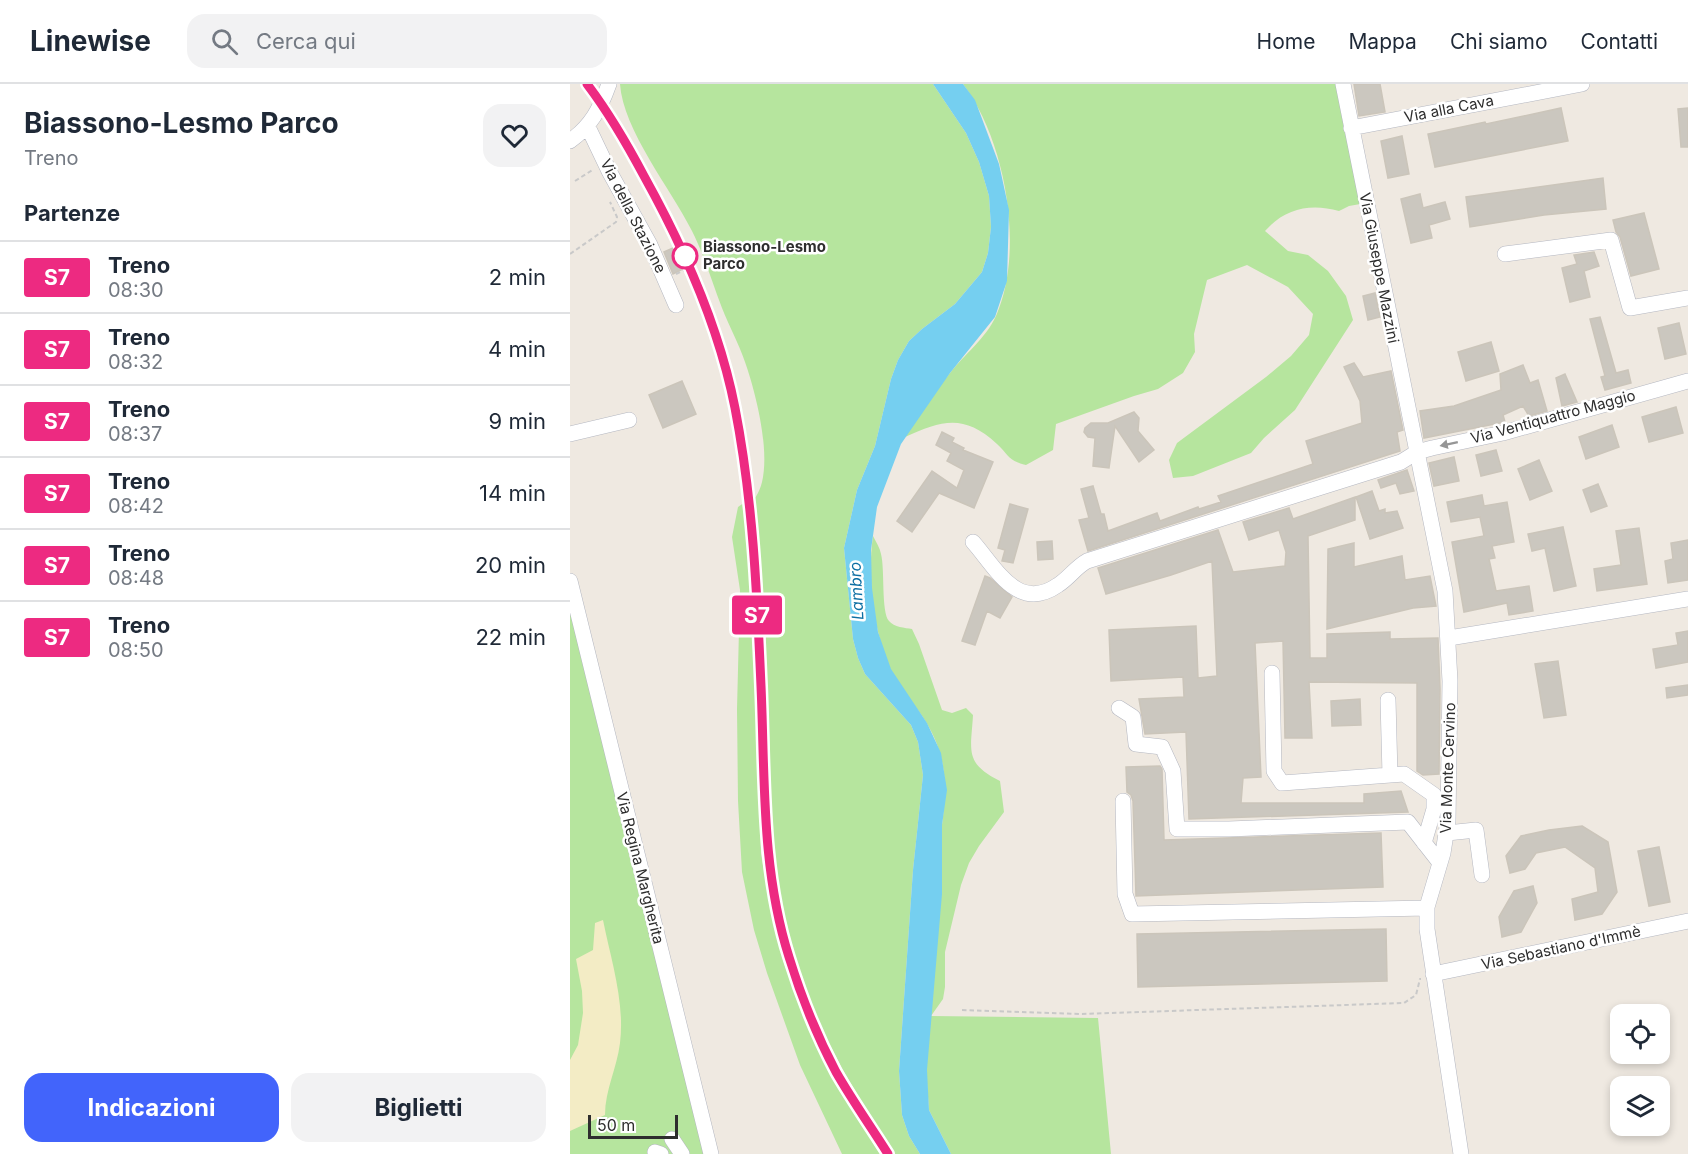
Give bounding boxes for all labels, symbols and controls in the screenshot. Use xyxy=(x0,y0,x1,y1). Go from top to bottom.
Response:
search box xyxy=(187,14,607,68)
text: Linewise xyxy=(30,24,151,58)
icon: search xyxy=(208,25,241,58)
text: Cerca qui xyxy=(256,28,356,54)
text: Home xyxy=(1257,29,1315,54)
text: Mappa xyxy=(1348,29,1417,54)
text: Chi siamo xyxy=(1450,29,1548,54)
text: Contatti xyxy=(1581,29,1658,54)
street label: Via alla Cava xyxy=(1402,91,1495,127)
button: heart xyxy=(483,104,546,167)
text: Biassono-Lesmo Parco xyxy=(24,106,339,140)
text: Treno xyxy=(24,146,78,170)
street label: Via della Stazione xyxy=(596,155,671,276)
street label: Via Giuseppe Mazzini xyxy=(1356,191,1403,345)
text: Partenze xyxy=(24,200,120,226)
place label: Biassono-Lesmo Parco xyxy=(703,237,826,273)
marker: Biassono-Lesmo Parco xyxy=(672,243,698,269)
text: Treno xyxy=(108,252,170,278)
text: 2 min xyxy=(489,264,546,290)
text: S7 xyxy=(44,265,70,290)
text: 08:30 xyxy=(108,278,164,302)
text: Treno xyxy=(108,324,170,350)
text: 4 min xyxy=(488,336,546,362)
text: S7 xyxy=(44,337,70,362)
text: 08:32 xyxy=(108,350,163,374)
street label: Via Ventiquattro Maggio xyxy=(1468,385,1637,448)
text: Treno xyxy=(108,396,170,422)
text: 9 min xyxy=(489,408,546,434)
text: S7 xyxy=(44,409,70,434)
text: 08:37 xyxy=(108,422,162,446)
one-way arrow xyxy=(1440,440,1458,450)
text: Treno xyxy=(108,468,170,494)
text: 14 min xyxy=(479,480,546,506)
text: S7 xyxy=(44,481,70,506)
text: 08:42 xyxy=(108,494,164,518)
text: Treno xyxy=(108,540,170,566)
text: 20 min xyxy=(475,552,546,578)
text: S7 xyxy=(44,553,70,578)
water label: Lambro xyxy=(844,561,868,621)
text: 08:48 xyxy=(108,566,164,590)
line badge: S7 xyxy=(730,596,784,634)
text: S7 xyxy=(744,603,770,628)
text: Treno xyxy=(108,612,170,638)
text: 22 min xyxy=(475,624,546,650)
text: S7 xyxy=(44,625,70,650)
text: 08:50 xyxy=(108,638,164,662)
street label: Via Monte Cervino xyxy=(1436,702,1459,834)
street label: Via Regina Margherita xyxy=(612,790,669,946)
street label: Via Sebastiano d'Immè xyxy=(1479,921,1642,974)
map controls xyxy=(1610,1004,1670,1136)
button: locate xyxy=(1610,1004,1670,1064)
button: Indicazioni xyxy=(24,1073,279,1142)
button: Biglietti xyxy=(291,1073,546,1142)
button: layers xyxy=(1610,1076,1670,1136)
scale bar xyxy=(588,1112,678,1140)
text: 50 m xyxy=(597,1115,635,1135)

